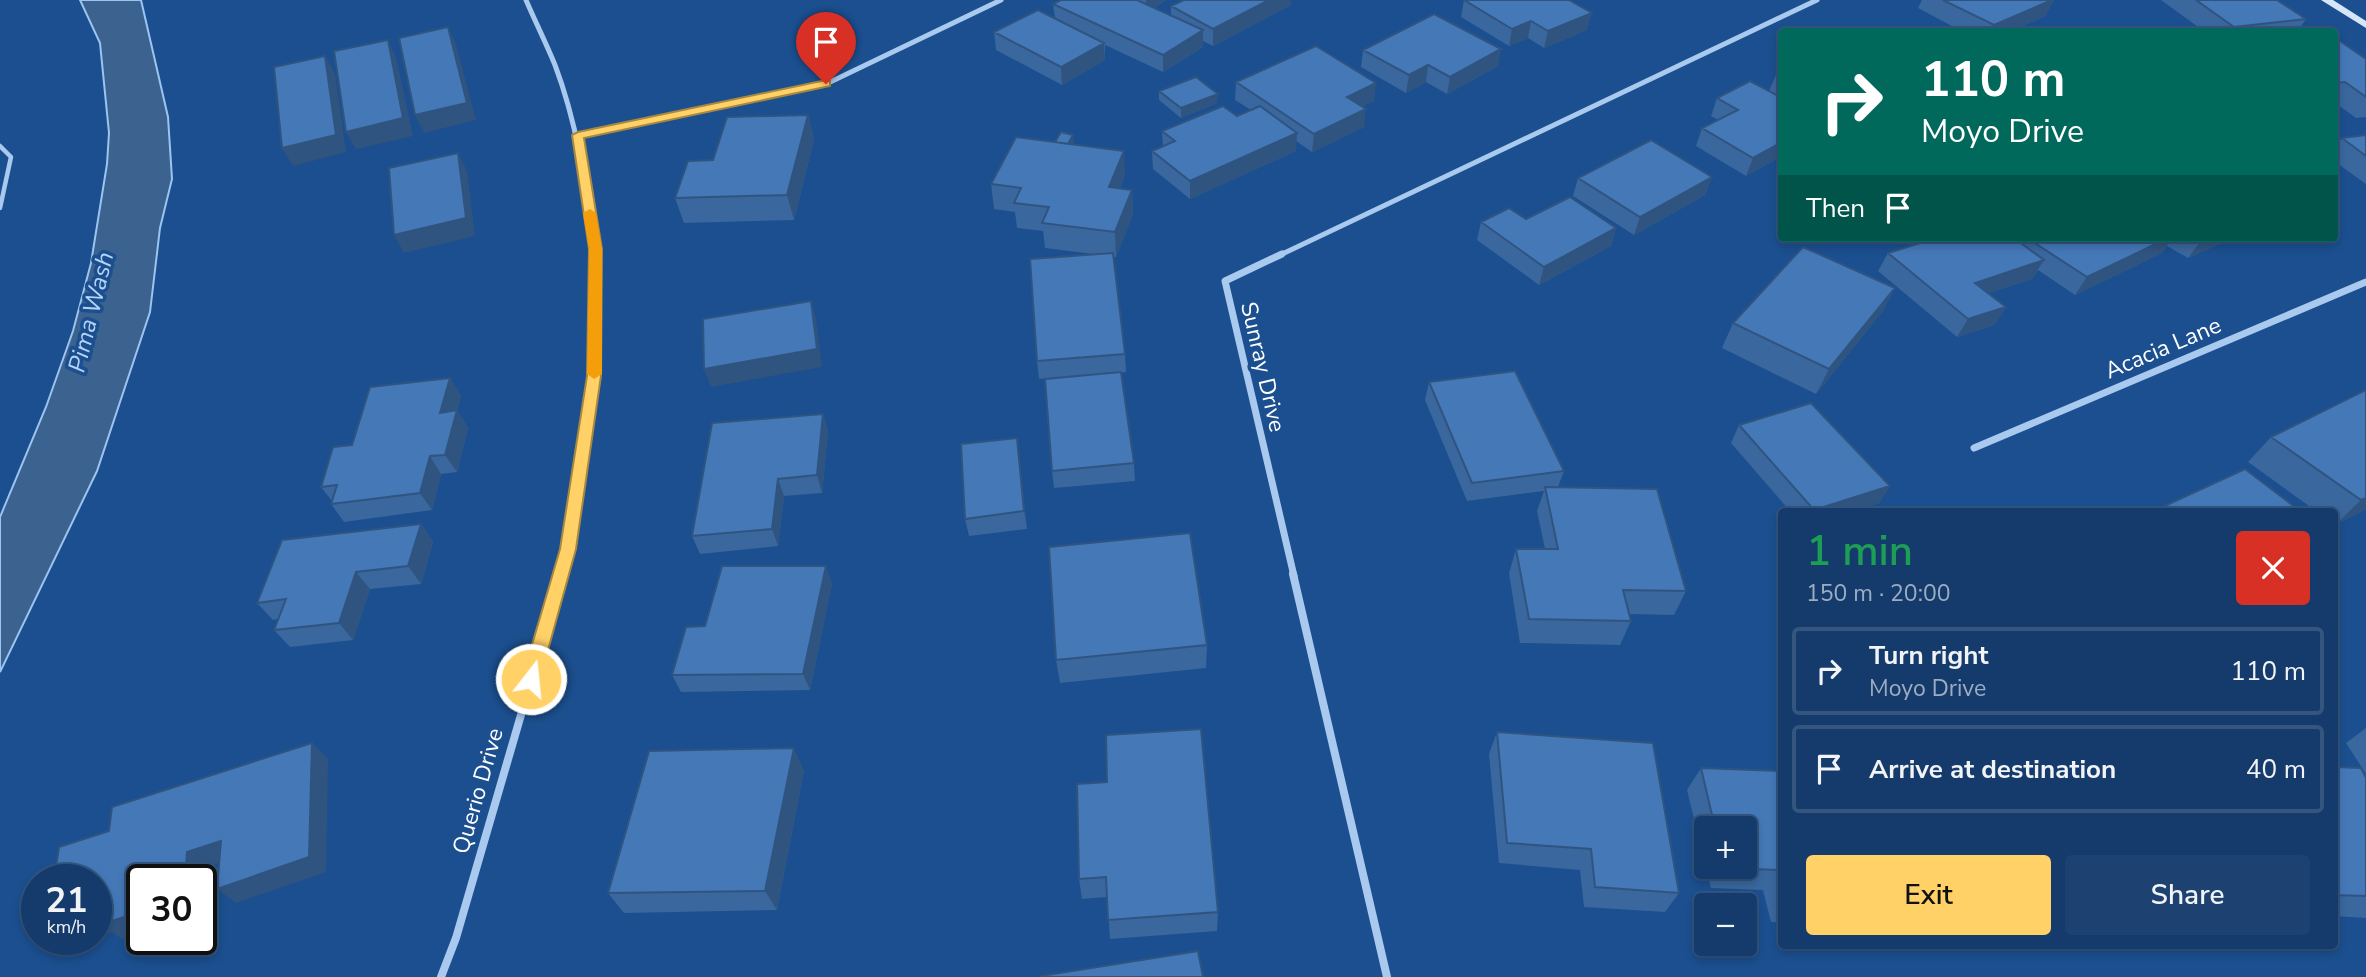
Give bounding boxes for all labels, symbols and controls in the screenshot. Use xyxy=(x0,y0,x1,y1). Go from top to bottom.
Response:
pin xyxy=(796,12.0,856,84)
icon: arrive xyxy=(807,23,845,61)
text: 110 m xyxy=(1921,46,2065,113)
icon: right xyxy=(1806,56,1897,147)
text: Moyo Drive xyxy=(1921,110,2084,153)
icon: arrive xyxy=(1879,189,1917,227)
text: Then xyxy=(1806,191,1865,226)
water label: Pima Wash xyxy=(61,248,121,376)
street label: Sunray Drive xyxy=(1233,299,1293,435)
street label: Acacia Lane xyxy=(2100,310,2226,386)
text: 1 min xyxy=(1806,523,1913,580)
button: close xyxy=(2236,531,2310,605)
text: 150 m · 20:00 xyxy=(1806,578,1951,609)
text: Turn right xyxy=(1869,638,1988,673)
position arrow xyxy=(494,642,568,716)
icon: right xyxy=(1810,652,1848,690)
text: 110 m xyxy=(2230,654,2306,689)
text: Moyo Drive xyxy=(1869,673,1986,704)
street label: Querio Drive xyxy=(445,724,511,858)
icon: arrive xyxy=(1810,750,1848,788)
text: Arrive at destination xyxy=(1869,752,2116,787)
text: 40 m xyxy=(2246,752,2306,787)
map controls xyxy=(1694,816,1757,956)
button: + xyxy=(1694,816,1757,879)
button: Exit xyxy=(1806,855,2051,935)
button: Share xyxy=(2065,855,2310,935)
speed limit sign: 30 xyxy=(126,864,217,955)
text: 21 xyxy=(45,877,88,924)
button: − xyxy=(1694,893,1757,956)
text: km/h xyxy=(47,915,86,939)

